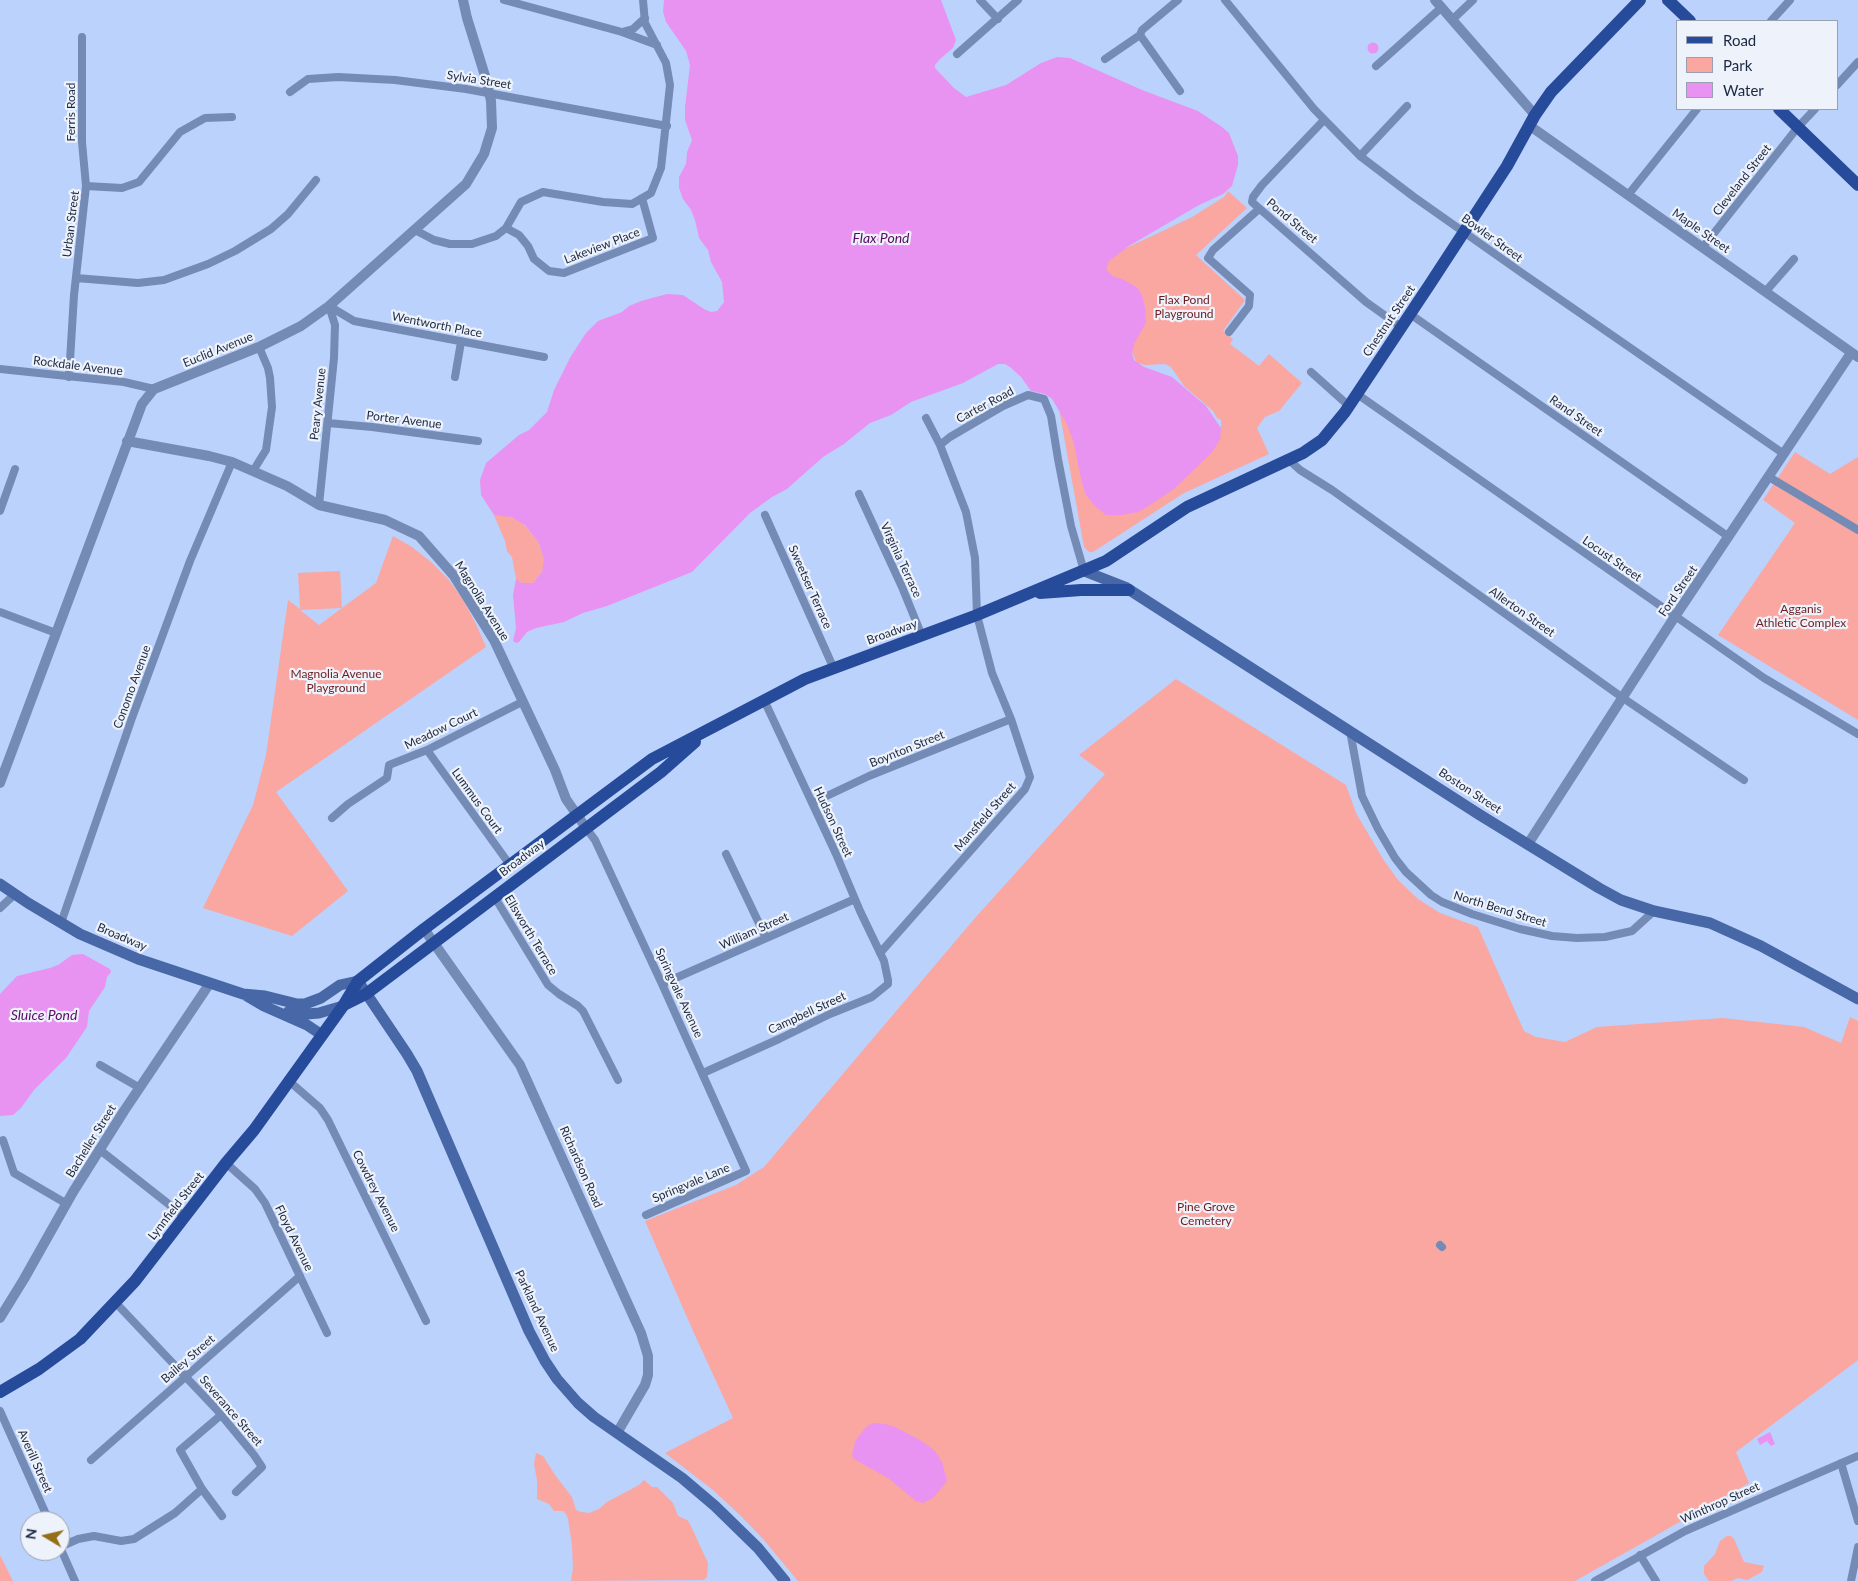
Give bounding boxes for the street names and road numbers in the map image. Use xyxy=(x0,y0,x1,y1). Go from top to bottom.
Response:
street label: Sylvia Street xyxy=(446,68,512,92)
street label: Ferris Road xyxy=(64,82,78,142)
street label: Cleveland Street xyxy=(1710,142,1774,218)
street label: Urban Street xyxy=(60,190,82,258)
street label: Pond Street xyxy=(1264,196,1320,246)
street label: Maple Street xyxy=(1669,206,1733,256)
street label: Bowler Street xyxy=(1459,211,1525,265)
street label: Lakeview Place xyxy=(562,225,642,267)
street label: Chestnut Street xyxy=(1360,283,1418,359)
street label: Wentworth Place xyxy=(391,309,483,341)
street label: Euclid Avenue xyxy=(181,329,255,371)
street label: Rockdale Avenue xyxy=(32,353,124,379)
street label: Peary Avenue xyxy=(307,367,329,441)
street label: Carter Road xyxy=(954,384,1016,426)
street label: Rand Street xyxy=(1547,392,1605,440)
street label: Porter Avenue xyxy=(365,408,443,432)
street label: Virginia Terrace xyxy=(877,520,925,600)
street label: Locust Street xyxy=(1580,533,1644,585)
street label: Sweetser Terrace xyxy=(785,543,835,631)
street label: Magnolia Avenue xyxy=(452,559,512,643)
street label: Ford Street xyxy=(1656,563,1700,619)
street label: Allerton Street xyxy=(1486,584,1558,640)
street label: Broadway xyxy=(865,616,919,648)
street label: Conomo Avenue xyxy=(110,643,154,731)
street label: Meadow Court xyxy=(402,705,480,753)
street label: Boynton Street xyxy=(867,727,947,771)
street label: Boston Street xyxy=(1436,765,1504,817)
street label: Lummus Court xyxy=(448,766,506,836)
street label: Mansfield Street xyxy=(951,780,1019,854)
street label: Hudson Street xyxy=(810,785,856,859)
street label: Broadway xyxy=(497,836,547,880)
street label: North Bend Street xyxy=(1452,888,1548,930)
street label: Ellsworth Terrace xyxy=(501,892,561,978)
street label: William Street xyxy=(717,909,791,953)
street label: Broadway xyxy=(95,920,149,954)
street label: Springvale Avenue xyxy=(652,946,706,1040)
street label: Campbell Street xyxy=(766,989,848,1037)
street label: Bacheller Street xyxy=(63,1102,119,1180)
street label: Richardson Road xyxy=(557,1124,605,1210)
street label: Cowdrey Avenue xyxy=(349,1148,403,1234)
street label: Springvale Lane xyxy=(650,1160,732,1206)
street label: Lynnfield Street xyxy=(145,1169,207,1243)
street label: Floyd Avenue xyxy=(272,1203,316,1273)
street label: Parkland Avenue xyxy=(512,1268,562,1354)
street label: Bailey Street xyxy=(158,1332,218,1386)
street label: Severance Street xyxy=(197,1373,265,1449)
street label: Averill Street xyxy=(15,1427,55,1495)
street label: Winthrop Street xyxy=(1678,1479,1762,1527)

